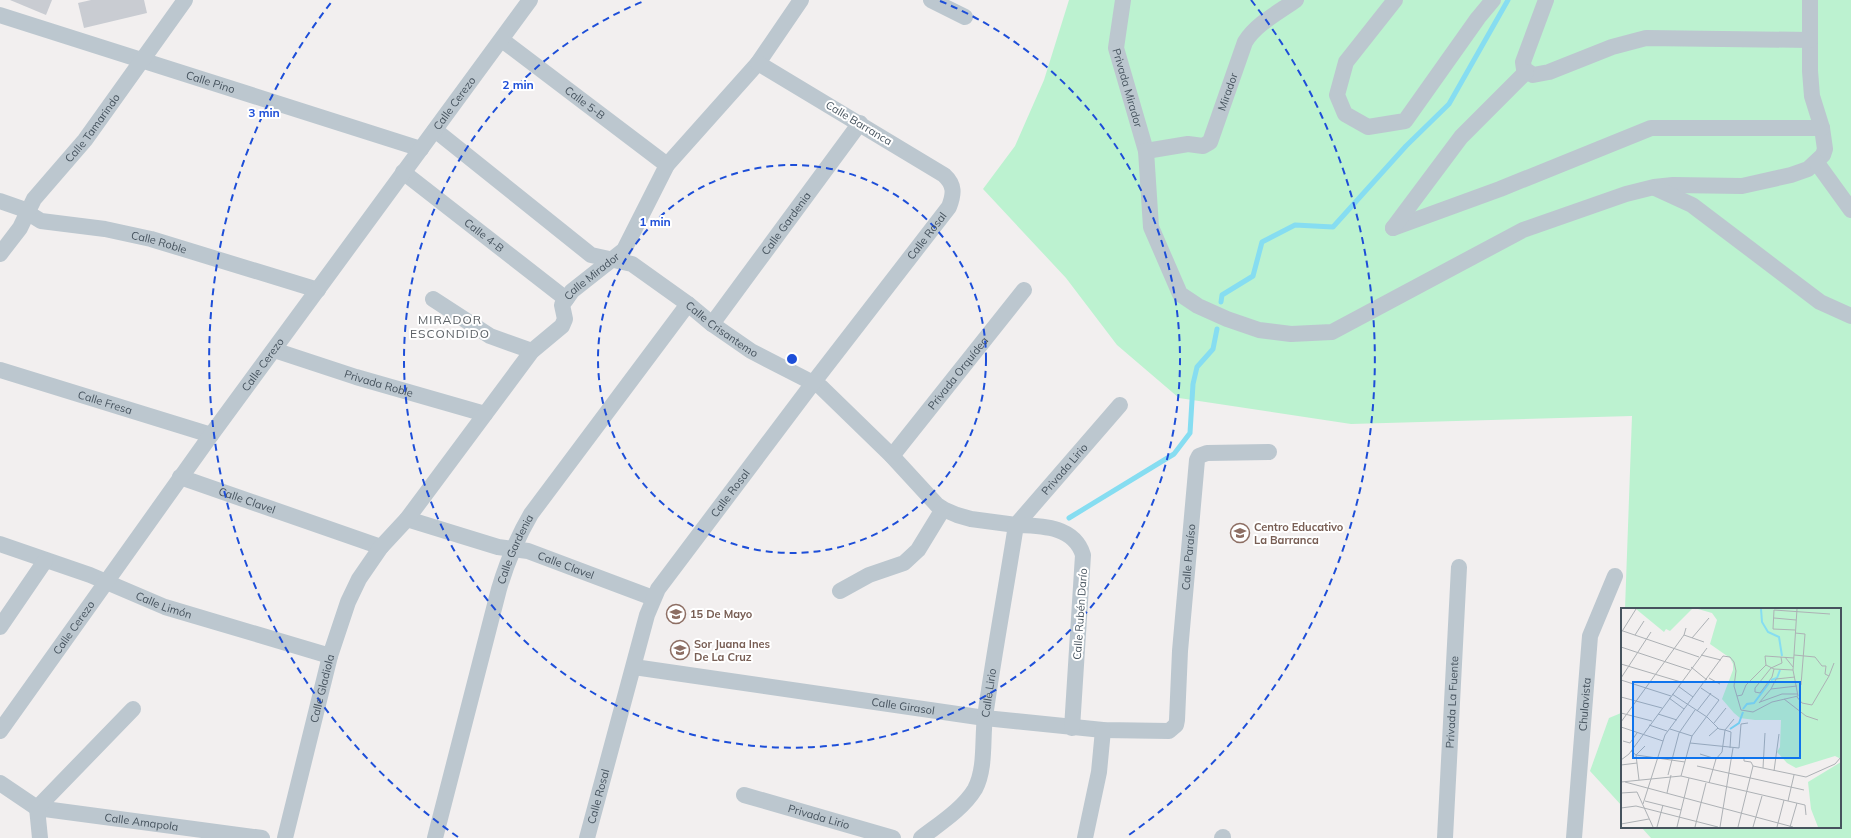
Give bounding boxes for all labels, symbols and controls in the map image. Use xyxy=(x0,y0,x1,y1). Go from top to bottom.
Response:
street label: Privada Mirador xyxy=(1109,47,1146,129)
street label: Calle Pino xyxy=(184,68,237,96)
street label: Mirador xyxy=(1214,71,1241,113)
street label: Calle Cerezo xyxy=(430,74,479,133)
text: 2 min xyxy=(502,77,534,92)
street label: Calle 5-B xyxy=(562,83,608,123)
street label: Calle Tamarindo xyxy=(62,91,123,165)
street label: Calle Barranca xyxy=(823,98,895,148)
text: 3 min xyxy=(248,105,280,120)
street label: Calle Gardenia xyxy=(758,189,814,258)
street label: Calle Rosal xyxy=(904,209,950,262)
text: 1 min xyxy=(639,214,671,229)
street label: Calle 4-B xyxy=(461,215,507,255)
street label: Calle Roble xyxy=(130,228,189,257)
street label: Calle Mirador xyxy=(561,249,622,303)
street label: Calle Crisantemo xyxy=(683,298,760,360)
district label: MIRADOR ESCONDIDO xyxy=(410,312,490,341)
street label: Privada Orquídea xyxy=(925,334,991,412)
street label: Calle Cerezo xyxy=(238,335,287,394)
centre of rings xyxy=(785,352,799,366)
street label: Privada Roble xyxy=(343,367,415,400)
street label: Calle Fresa xyxy=(76,387,134,417)
street label: Privada Lirio xyxy=(1038,440,1091,498)
street label: Calle Rosal xyxy=(707,466,753,520)
street label: Calle Clavel xyxy=(217,484,277,517)
street label: Calle Gardenia xyxy=(494,512,536,586)
place label: Centro Educativo La Barranca xyxy=(1254,520,1344,547)
school or university icon: Centro Educativo La Barranca xyxy=(1229,522,1251,544)
street label: Calle Paraíso xyxy=(1178,523,1198,591)
street label: Calle Clavel xyxy=(536,548,596,582)
street label: Calle Rubén Darío xyxy=(1070,568,1090,660)
street label: Calle Limón xyxy=(133,588,194,622)
street label: Calle Cerezo xyxy=(50,598,98,657)
school or university icon: 15 De Mayo xyxy=(665,603,687,625)
place label: 15 De Mayo xyxy=(690,607,753,621)
inset map xyxy=(1621,608,1841,828)
place label: Sor Juana Ines De La Cruz xyxy=(694,637,771,664)
school or university icon: Sor Juana Ines De La Cruz xyxy=(669,639,691,661)
street label: Calle Gladiola xyxy=(307,653,337,724)
street label: Privada La Fuente xyxy=(1443,656,1461,749)
street label: Calle Lirio xyxy=(978,667,999,718)
street label: Chulavista xyxy=(1575,677,1594,732)
street label: Calle Girasol xyxy=(871,695,936,718)
street label: Calle Rosal xyxy=(584,767,612,826)
street label: Privada Lirio xyxy=(786,801,851,832)
street label: Calle Amapola xyxy=(104,810,179,834)

